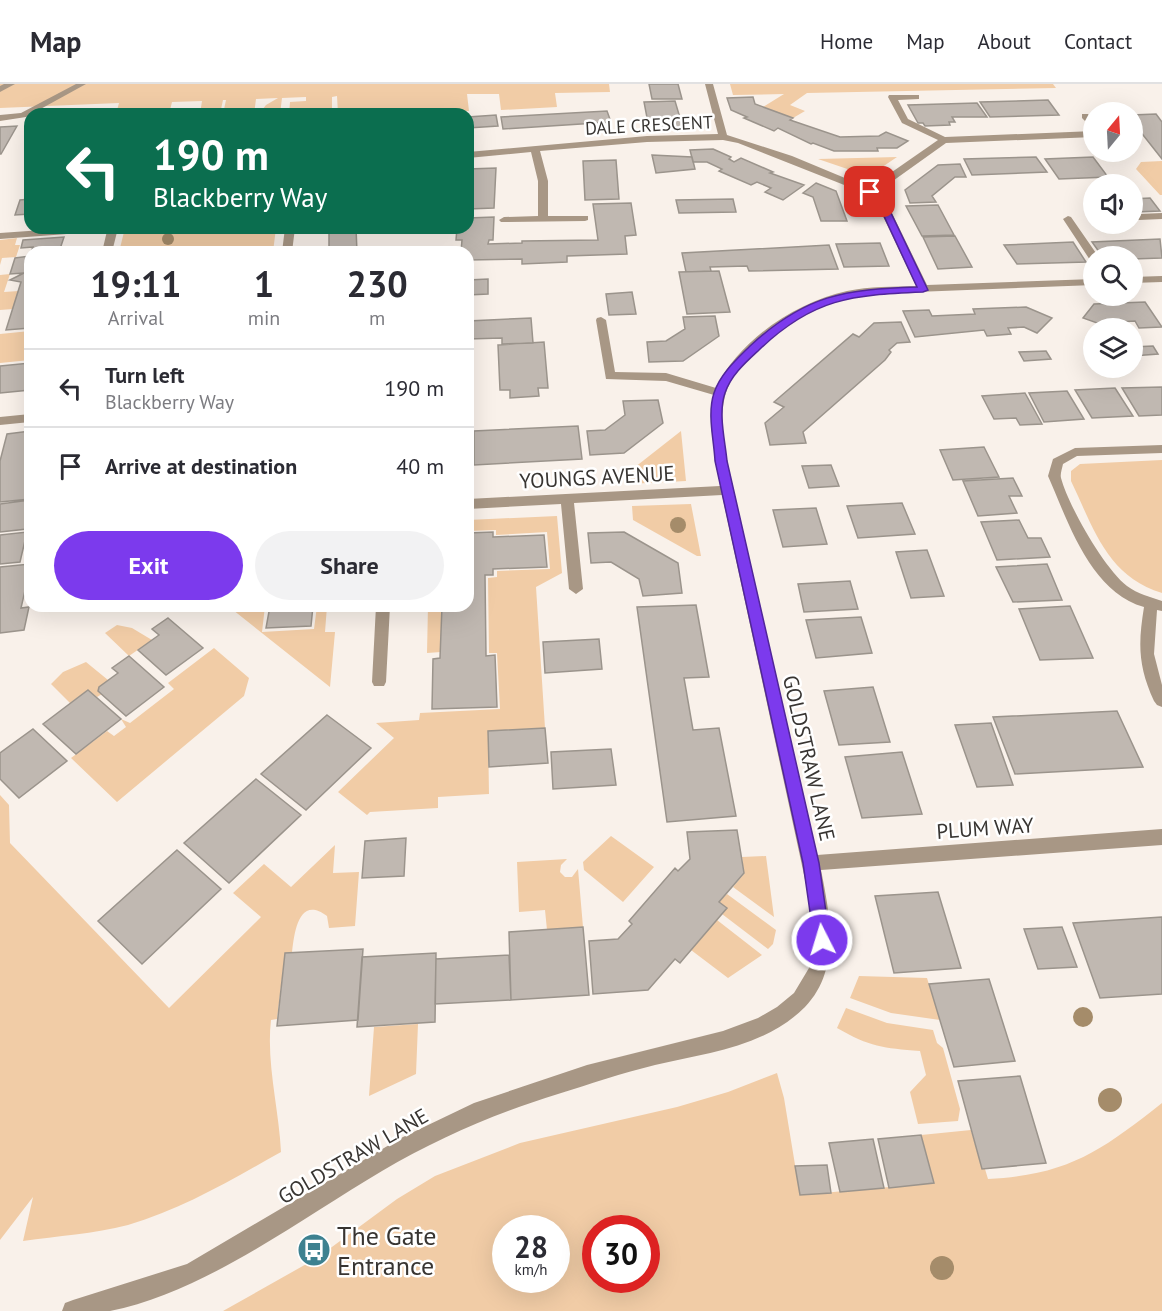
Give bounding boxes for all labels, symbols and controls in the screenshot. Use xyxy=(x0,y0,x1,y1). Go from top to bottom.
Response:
text: Map xyxy=(30,23,81,60)
text: Home xyxy=(820,28,873,55)
text: Map xyxy=(906,28,945,55)
text: About xyxy=(978,28,1031,55)
text: Contact xyxy=(1064,28,1132,55)
north arrow xyxy=(1083,102,1143,162)
map controls xyxy=(1083,102,1143,378)
street label: DALE CRESCENT xyxy=(585,110,713,140)
text: 190 m xyxy=(153,127,269,182)
icon: left xyxy=(54,132,132,210)
pin xyxy=(844,166,895,217)
button: sound xyxy=(1083,174,1143,234)
icon: arrive xyxy=(853,175,886,208)
text: Blackberry Way xyxy=(153,180,327,214)
button: search xyxy=(1083,246,1143,306)
text: 19:11 xyxy=(90,260,182,307)
text: 1 xyxy=(254,260,274,307)
text: 230 xyxy=(347,260,408,307)
text: Arrival xyxy=(108,305,164,331)
text: min xyxy=(248,305,280,331)
text: m xyxy=(369,305,385,331)
button: layers xyxy=(1083,318,1143,378)
text: Turn left xyxy=(105,361,185,389)
icon: left xyxy=(54,372,87,405)
text: 190 m xyxy=(384,374,444,402)
text: Blackberry Way xyxy=(105,389,234,415)
icon: arrive xyxy=(54,450,87,483)
text: Arrive at destination xyxy=(105,452,297,480)
text: 40 m xyxy=(396,452,444,480)
street label: YOUNGS AVENUE xyxy=(519,459,675,495)
button: Exit xyxy=(54,531,243,600)
button: Share xyxy=(255,531,444,600)
street label: GOLDSTRAW LANE xyxy=(777,672,841,844)
street label: PLUM WAY xyxy=(935,811,1035,845)
position arrow xyxy=(790,908,854,972)
street label: GOLDSTRAW LANE xyxy=(273,1102,433,1210)
speed limit sign: 30 xyxy=(582,1215,660,1293)
place label: The Gate Entrance xyxy=(337,1219,436,1282)
text: 28 xyxy=(514,1227,548,1266)
bus stop icon: The Gate Entrance xyxy=(296,1232,332,1268)
text: km/h xyxy=(515,1260,547,1279)

